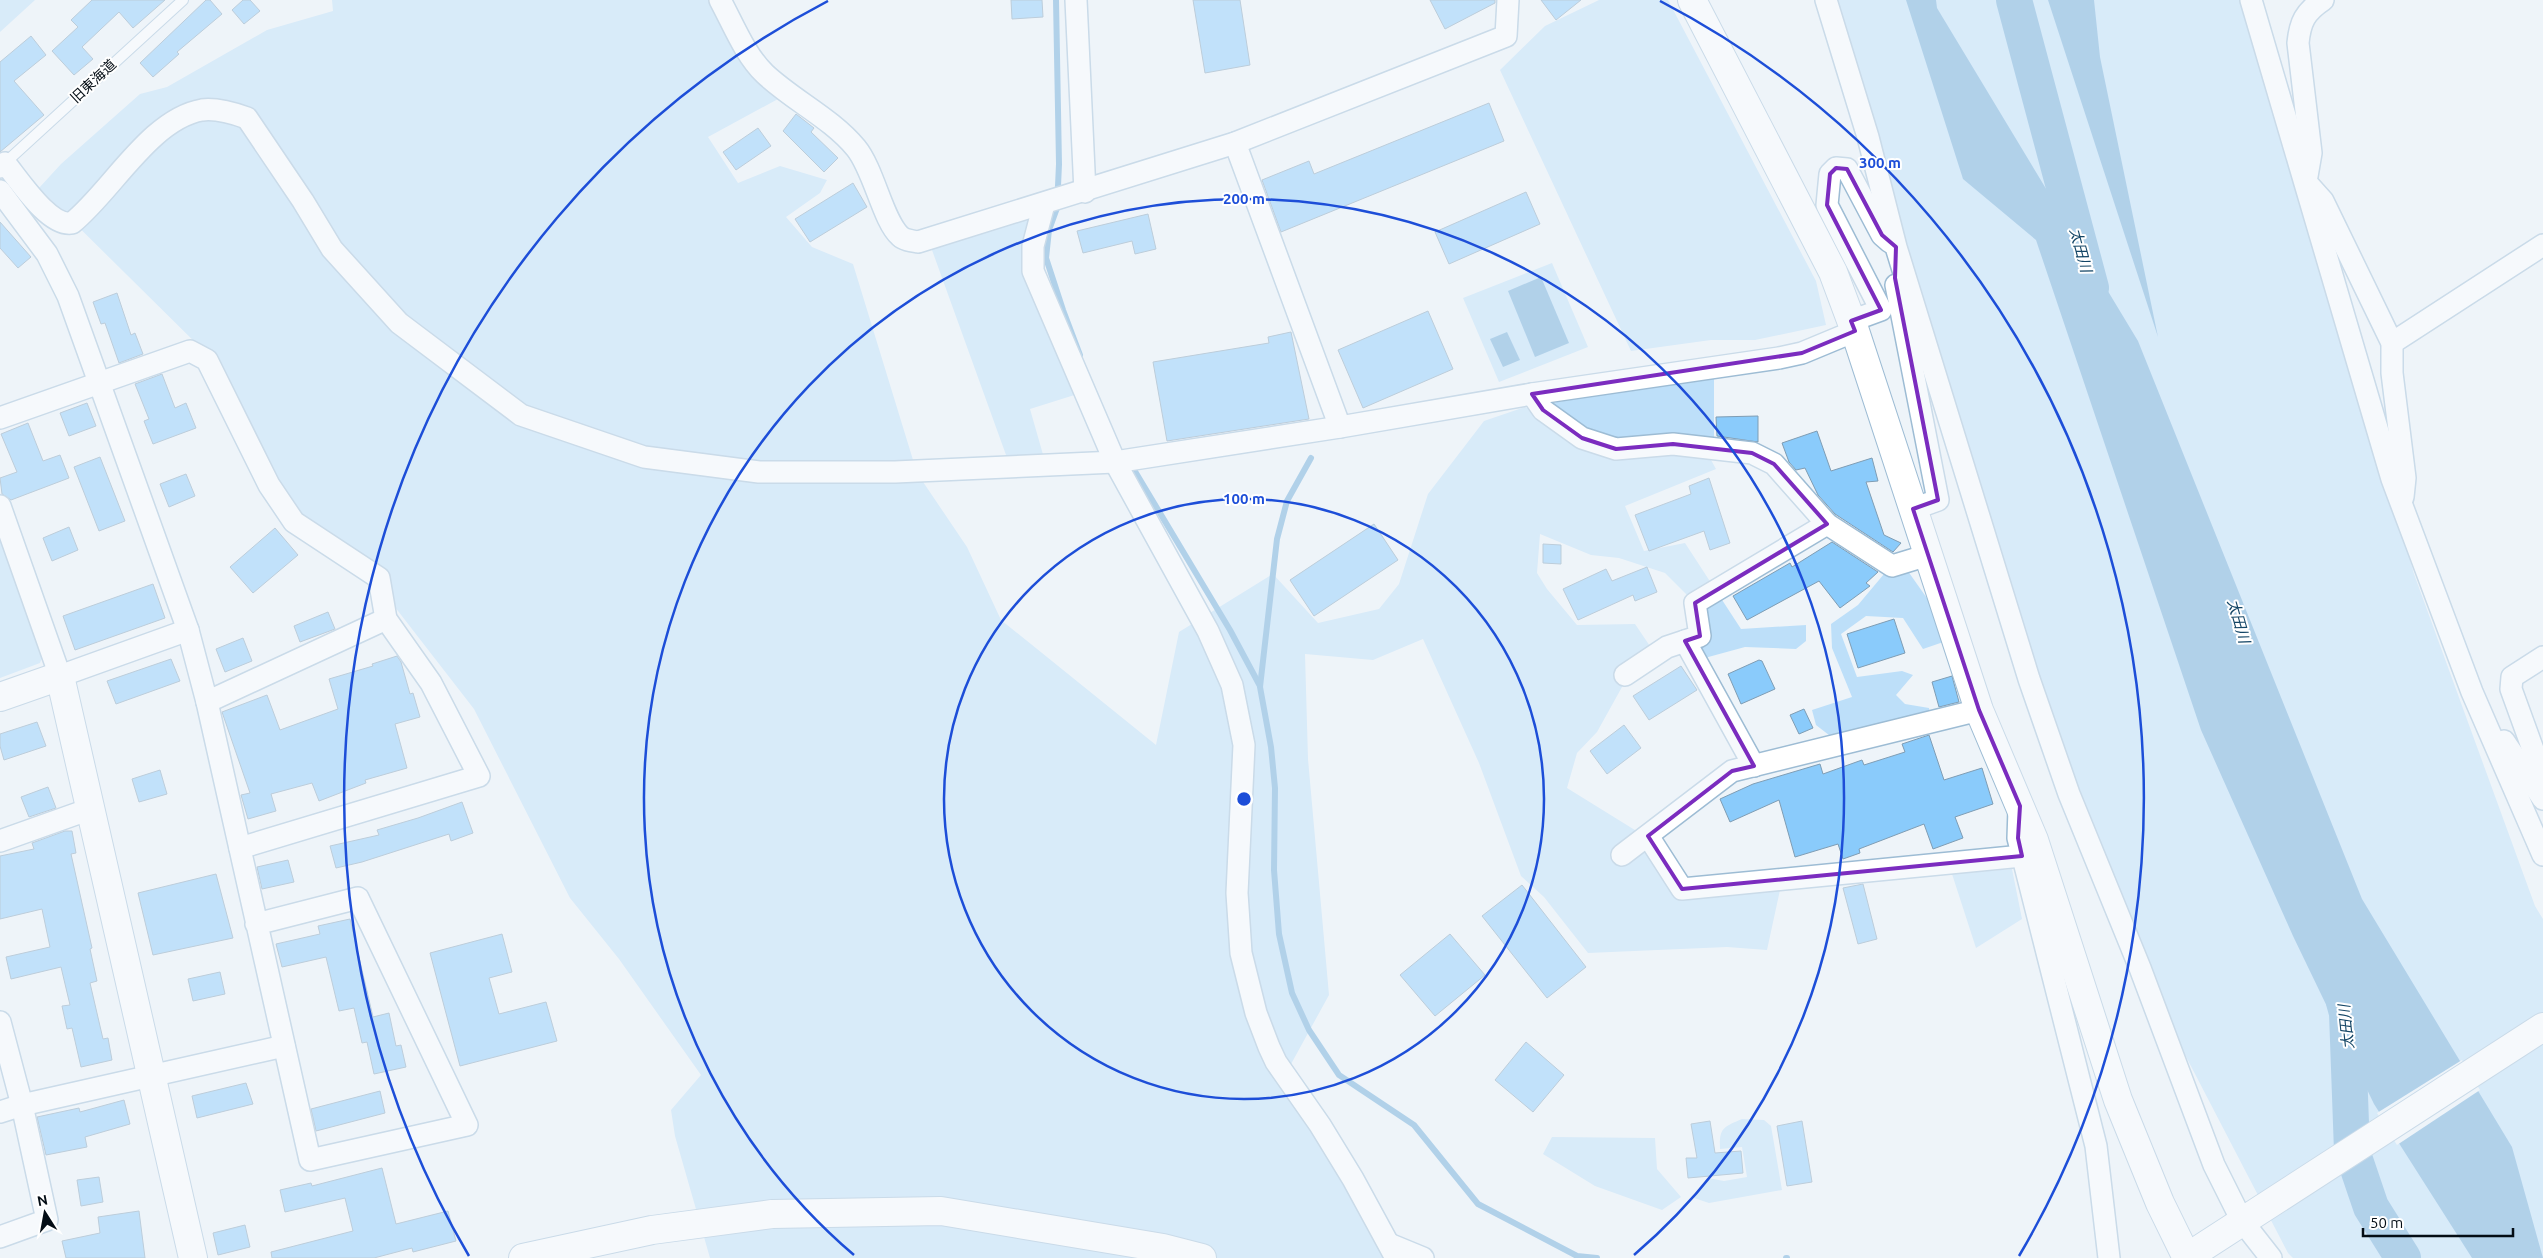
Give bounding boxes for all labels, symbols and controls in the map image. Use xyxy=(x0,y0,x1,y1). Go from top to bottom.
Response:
street label: 旧東海道 xyxy=(67,56,119,106)
text: 300 m xyxy=(1859,154,1901,171)
text: 200 m xyxy=(1223,190,1265,207)
water label: 太田川 xyxy=(2067,226,2096,276)
text: 100 m xyxy=(1223,490,1265,507)
water label: 太田川 xyxy=(2225,597,2254,647)
centre of rings xyxy=(1235,790,1253,808)
water label: 太田川 xyxy=(2335,1002,2357,1050)
north arrow xyxy=(20,1188,70,1238)
text: N xyxy=(36,1191,49,1209)
scale bar xyxy=(2363,1206,2513,1238)
text: 50 m xyxy=(2370,1214,2403,1231)

